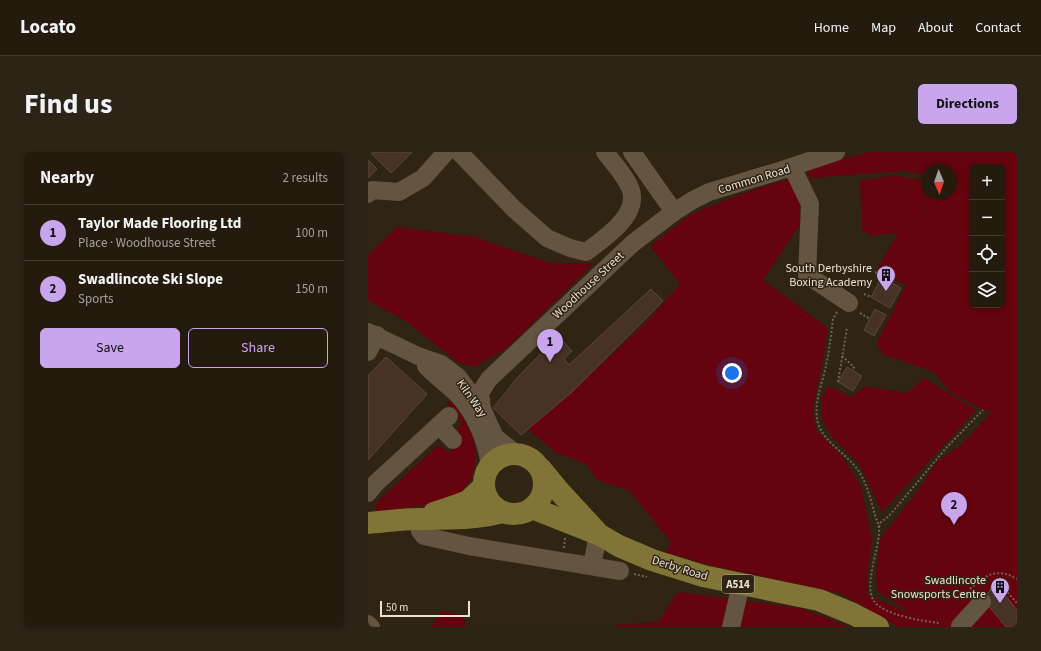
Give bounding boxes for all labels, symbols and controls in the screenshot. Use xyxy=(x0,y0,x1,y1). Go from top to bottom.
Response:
text: Locato xyxy=(20,14,76,41)
text: Home xyxy=(814,18,849,38)
text: Map xyxy=(871,18,896,38)
text: About xyxy=(918,18,953,38)
text: Contact xyxy=(975,18,1021,38)
text: Find us xyxy=(24,84,112,124)
button: Directions xyxy=(918,84,1017,124)
street label: Common Road xyxy=(716,160,792,198)
north arrow xyxy=(921,164,957,200)
map controls xyxy=(969,164,1005,308)
button: + xyxy=(969,164,1005,200)
text: Nearby xyxy=(40,166,94,190)
text: 2 results xyxy=(283,169,328,187)
button: − xyxy=(969,200,1005,236)
text: Taylor Made Flooring Ltd xyxy=(78,213,241,234)
text: 1 xyxy=(50,224,56,242)
text: 100 m xyxy=(295,224,328,242)
text: Place · Woodhouse Street xyxy=(78,234,216,252)
button: locate xyxy=(969,236,1005,272)
street label: Woodhouse Street xyxy=(549,248,628,323)
place label: South Derbyshire Boxing Academy xyxy=(785,260,872,291)
building icon: South Derbyshire Boxing Academy xyxy=(875,264,897,292)
text: Swadlincote Ski Slope xyxy=(78,269,223,290)
button: layers xyxy=(969,272,1005,308)
text: 2 xyxy=(50,280,56,298)
text: 150 m xyxy=(295,280,328,298)
text: Sports xyxy=(78,290,113,308)
button: Save xyxy=(40,328,180,368)
button: Share xyxy=(188,328,328,368)
pin: 1 xyxy=(537,329,563,362)
your location xyxy=(722,363,742,383)
street label: Kiln Way xyxy=(452,376,491,421)
pin: 2 xyxy=(941,492,967,525)
street label: Derby Road xyxy=(650,552,710,585)
place label: Swadlincote Snowsports Centre xyxy=(891,572,986,603)
road number: A514 xyxy=(722,575,754,593)
building icon: Swadlincote Snowsports Centre xyxy=(989,576,1011,604)
scale bar xyxy=(380,599,470,618)
text: 50 m xyxy=(386,600,408,615)

